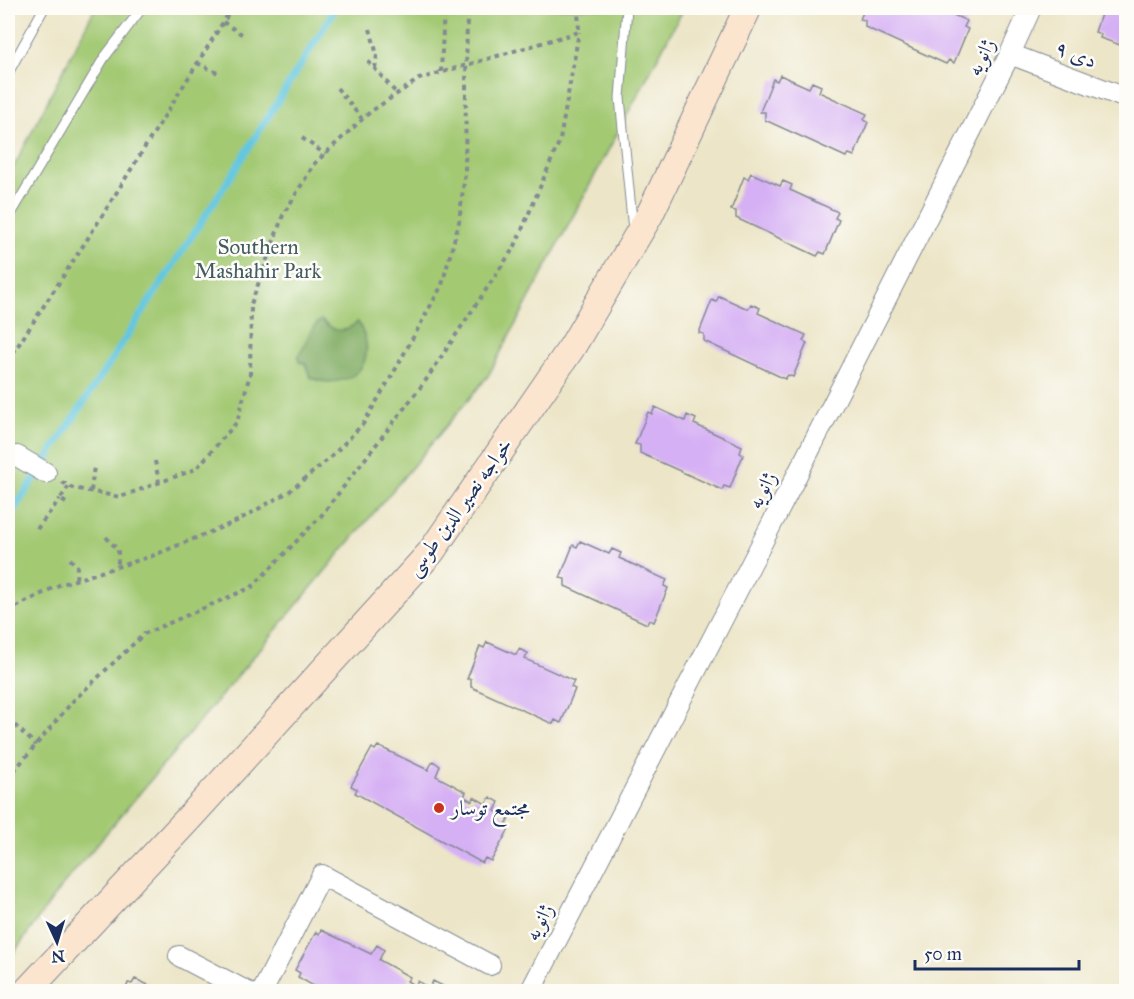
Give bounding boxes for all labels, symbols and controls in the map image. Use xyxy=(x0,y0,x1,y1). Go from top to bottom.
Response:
street label: ژانویه xyxy=(961,34,1001,80)
street label: ۹ دی xyxy=(1052,34,1100,74)
park label: Southern Mashahir Park xyxy=(195,234,322,284)
street label: خواجه نصیر الدین طوسی xyxy=(400,433,520,582)
street label: ژانویه xyxy=(742,467,782,513)
place label: مجتمع توسار xyxy=(449,795,530,827)
marker: مجتمع توسار xyxy=(432,801,446,815)
street label: ژانویه xyxy=(519,899,559,945)
north arrow xyxy=(27,912,87,972)
scale bar xyxy=(915,933,1078,971)
text: 50 m xyxy=(924,943,962,965)
text: N xyxy=(50,947,65,966)

